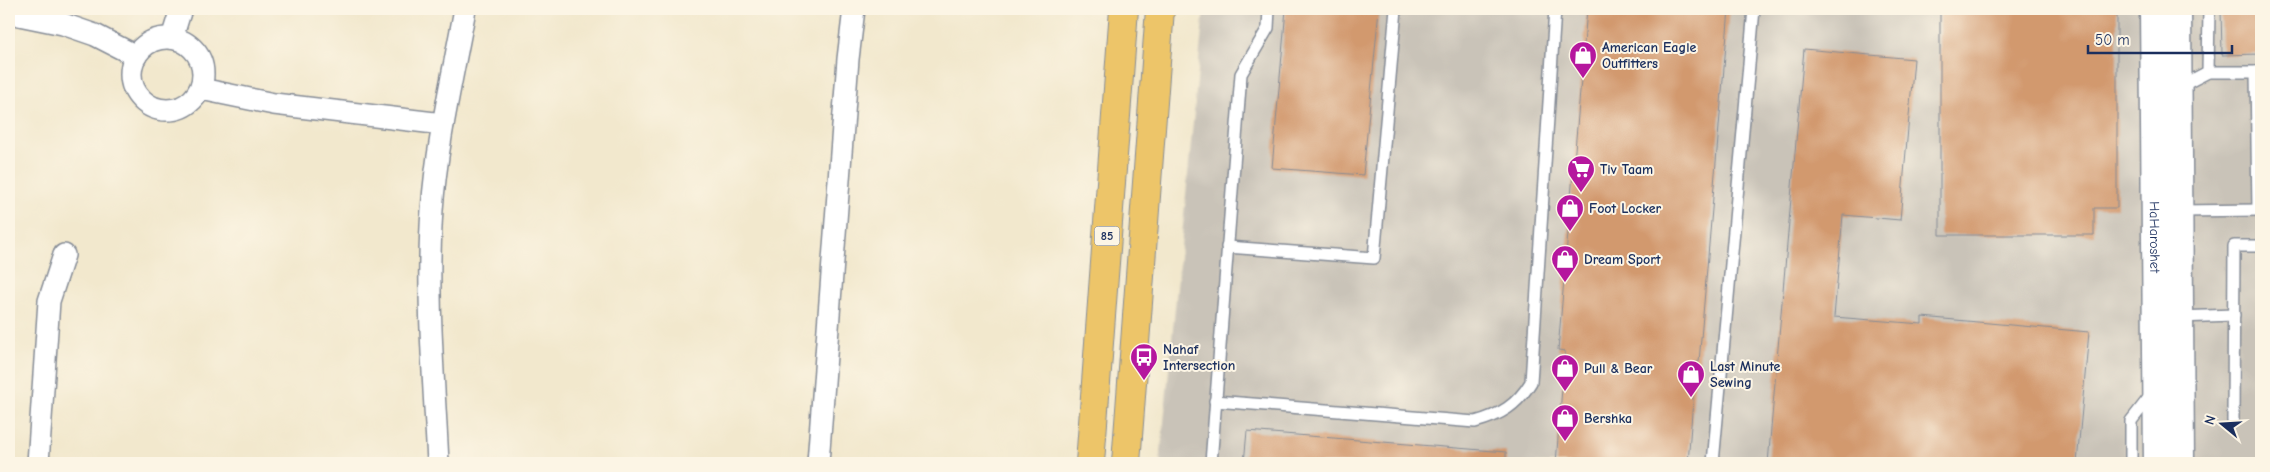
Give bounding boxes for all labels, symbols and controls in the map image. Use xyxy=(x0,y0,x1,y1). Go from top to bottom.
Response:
scale bar xyxy=(2088,22,2231,54)
text: 50 m xyxy=(2095,31,2130,49)
place label: American Eagle Outfitters xyxy=(1602,39,1696,72)
shop icon: American Eagle Outfitters xyxy=(1568,40,1598,79)
supermarket icon: Tiv Taam xyxy=(1566,154,1596,193)
place label: Tiv Taam xyxy=(1600,161,1653,178)
shop icon: Foot Locker xyxy=(1555,193,1585,232)
place label: Foot Locker xyxy=(1589,200,1662,217)
street label: HaHaroshet xyxy=(2146,201,2163,274)
road number: 85 xyxy=(1094,227,1120,246)
shop icon: Dream Sport xyxy=(1550,244,1580,283)
place label: Dream Sport xyxy=(1584,251,1661,268)
place label: Nahaf Intersection xyxy=(1163,341,1235,374)
bus stop icon: Nahaf Intersection xyxy=(1129,342,1159,381)
shop icon: Pull & Bear xyxy=(1550,353,1580,392)
place label: Last Minute Sewing xyxy=(1710,358,1781,391)
shop icon: Last Minute Sewing xyxy=(1676,359,1706,398)
place label: Pull & Bear xyxy=(1584,360,1653,377)
north arrow xyxy=(2198,400,2248,450)
shop icon: Bershka xyxy=(1550,403,1580,442)
place label: Bershka xyxy=(1584,410,1632,427)
text: N xyxy=(2201,413,2220,427)

